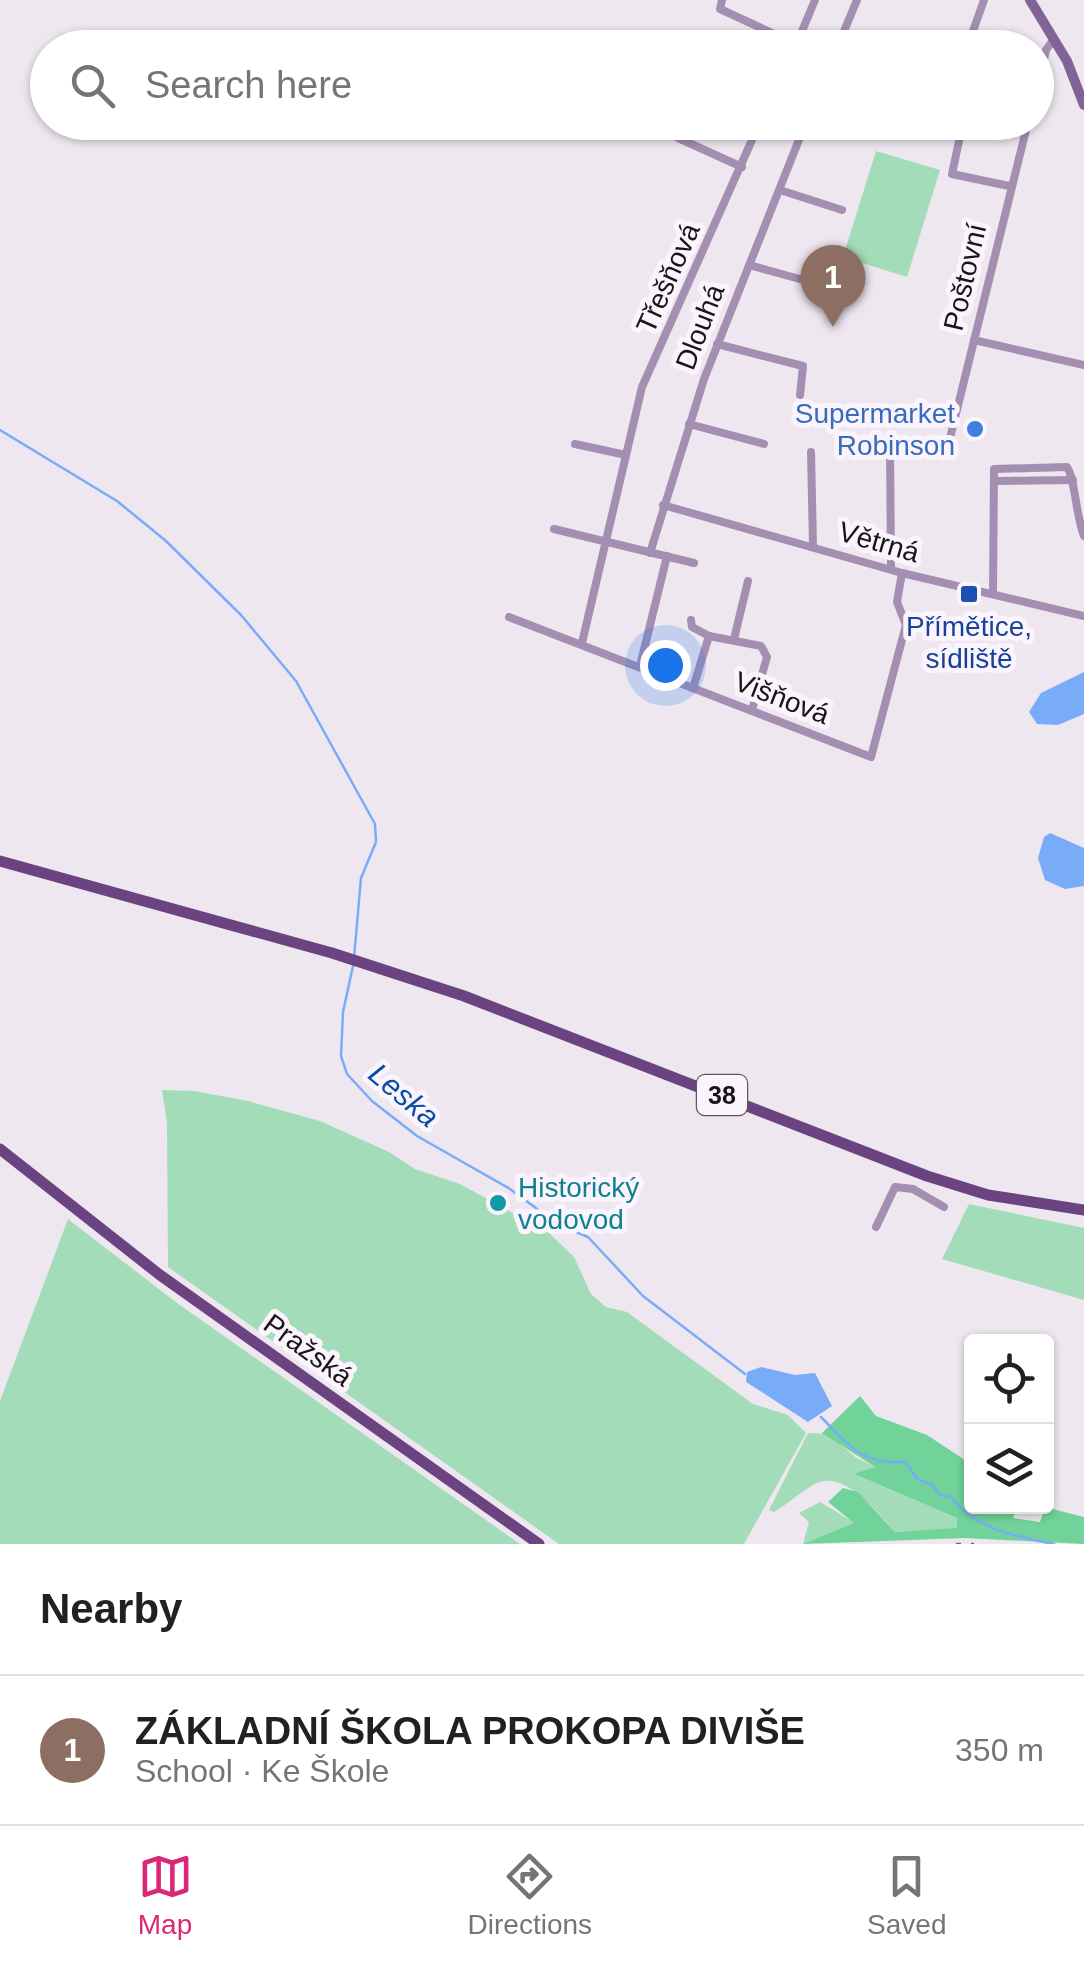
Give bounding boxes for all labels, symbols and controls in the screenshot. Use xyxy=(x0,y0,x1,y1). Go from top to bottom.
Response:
search box xyxy=(30,30,1054,140)
icon: search xyxy=(65,58,120,113)
text: Search here xyxy=(145,64,352,106)
street label: Třešňová xyxy=(630,218,706,338)
street label: Poštovní xyxy=(938,220,992,334)
pin: 1 xyxy=(800,245,866,327)
street label: Dlouhá xyxy=(670,280,731,374)
place label: Supermarket Robinson xyxy=(795,398,955,461)
marker: Supermarket Robinson xyxy=(964,418,986,440)
street label: Větrná xyxy=(835,516,923,568)
marker: Přímětice, sídliště xyxy=(958,583,980,605)
place label: Přímětice, sídliště xyxy=(906,611,1032,674)
your location xyxy=(640,640,691,691)
street label: Višňová xyxy=(730,666,834,730)
water label: Leska xyxy=(363,1057,445,1133)
road number: 38 xyxy=(697,1075,747,1115)
place label: Historický vodovod xyxy=(518,1172,639,1235)
marker: Historický vodovod xyxy=(487,1192,509,1214)
street label: Pražská xyxy=(258,1308,358,1393)
map controls xyxy=(964,1334,1054,1514)
button: locate xyxy=(964,1334,1054,1424)
button: layers xyxy=(964,1424,1054,1514)
text: Nearby xyxy=(40,1585,182,1632)
text: ZÁKLADNÍ ŠKOLA PROKOPA DIVIŠE xyxy=(135,1710,805,1752)
text: 1 xyxy=(64,1732,81,1768)
text: 350 m xyxy=(955,1732,1044,1768)
text: School · Ke Škole xyxy=(135,1753,389,1789)
tab: Map xyxy=(138,1849,193,1941)
tab: Directions xyxy=(468,1849,592,1941)
tab: Saved xyxy=(867,1849,946,1941)

